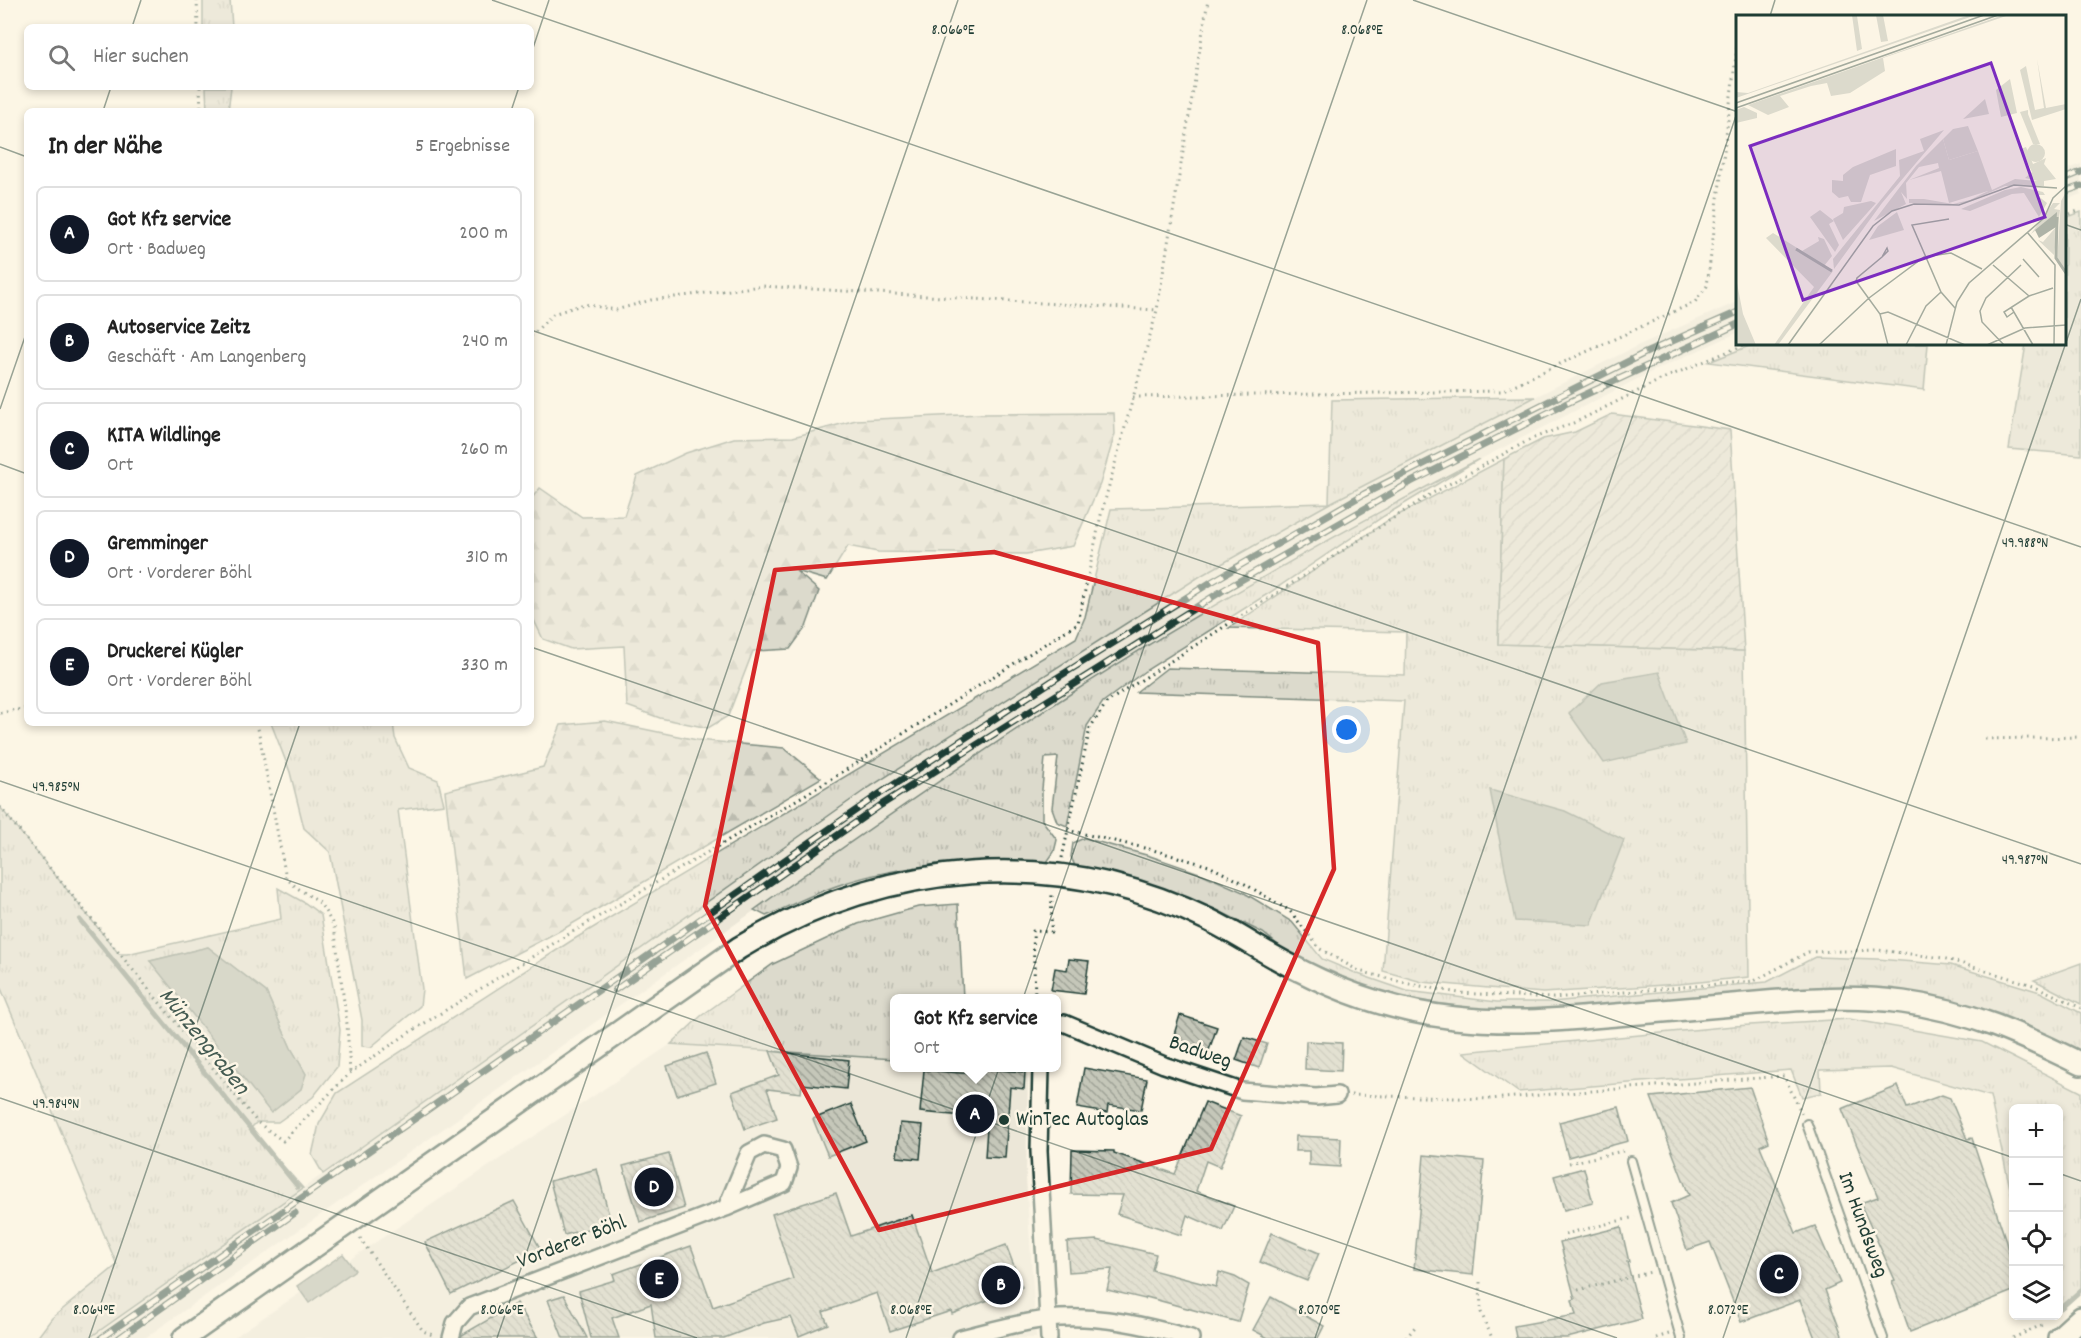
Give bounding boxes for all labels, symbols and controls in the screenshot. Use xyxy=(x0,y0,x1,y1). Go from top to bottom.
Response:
inset map xyxy=(1736,15,2066,345)
text: 8.066°E xyxy=(931,20,975,42)
text: 8.068°E xyxy=(1341,20,1383,42)
search box xyxy=(24,24,534,90)
icon: search xyxy=(45,41,78,74)
text: Hier suchen xyxy=(93,42,189,73)
text: In der Nähe xyxy=(48,129,162,166)
text: 5 Ergebnisse xyxy=(415,133,510,161)
text: Got Kfz service xyxy=(107,205,231,236)
text: A xyxy=(64,220,75,248)
text: 200 m xyxy=(459,220,508,248)
text: Ort · Badweg xyxy=(107,236,206,264)
text: Autoservice Zeitz xyxy=(107,313,250,344)
text: B xyxy=(65,328,74,356)
text: 240 m xyxy=(462,328,508,356)
text: Geschäft · Am Langenberg xyxy=(107,344,306,372)
text: KITA Wildlinge xyxy=(107,421,221,452)
text: C xyxy=(65,436,74,464)
text: 260 m xyxy=(460,436,508,464)
text: Ort xyxy=(107,452,133,480)
text: Gremminger xyxy=(107,529,208,560)
text: 49.988°N xyxy=(2002,533,2048,555)
text: D xyxy=(64,544,75,572)
text: 310 m xyxy=(466,544,508,572)
text: Ort · Vorderer Böhl xyxy=(107,560,252,588)
text: Druckerei Kügler xyxy=(107,637,243,668)
text: E xyxy=(65,652,74,680)
text: 330 m xyxy=(461,652,508,680)
text: Ort · Vorderer Böhl xyxy=(107,668,252,696)
your location xyxy=(1332,715,1361,744)
text: 49.985°N xyxy=(32,777,80,799)
text: 49.987°N xyxy=(2002,850,2048,872)
water label: Münzengraben xyxy=(149,981,257,1104)
popup xyxy=(890,994,1061,1072)
text: Got Kfz service xyxy=(913,1004,1038,1035)
street label: Badweg xyxy=(1164,1028,1236,1078)
text: Ort xyxy=(913,1035,940,1063)
pin: A xyxy=(956,1092,994,1136)
text: 49.984°N xyxy=(33,1094,79,1116)
map controls xyxy=(2009,1104,2063,1320)
button: + xyxy=(2009,1104,2063,1158)
place label: WinTec Autoglas xyxy=(1016,1105,1149,1136)
marker: WinTec Autoglas xyxy=(997,1113,1011,1127)
button: − xyxy=(2009,1158,2063,1212)
pin: D xyxy=(634,1164,674,1210)
street label: Im Hundsweg xyxy=(1828,1168,1896,1282)
street label: Vorderer Böhl xyxy=(513,1208,631,1278)
button: locate xyxy=(2009,1212,2063,1266)
pin: C xyxy=(1760,1252,1798,1296)
pin: E xyxy=(640,1256,678,1302)
pin: B xyxy=(982,1262,1020,1308)
button: layers xyxy=(2009,1266,2063,1320)
text: 8.064°E xyxy=(73,1300,115,1322)
text: 8.066°E xyxy=(480,1300,524,1322)
text: 8.068°E xyxy=(890,1300,932,1322)
text: 8.070°E xyxy=(1298,1300,1340,1322)
text: 8.072°E xyxy=(1708,1300,1748,1322)

